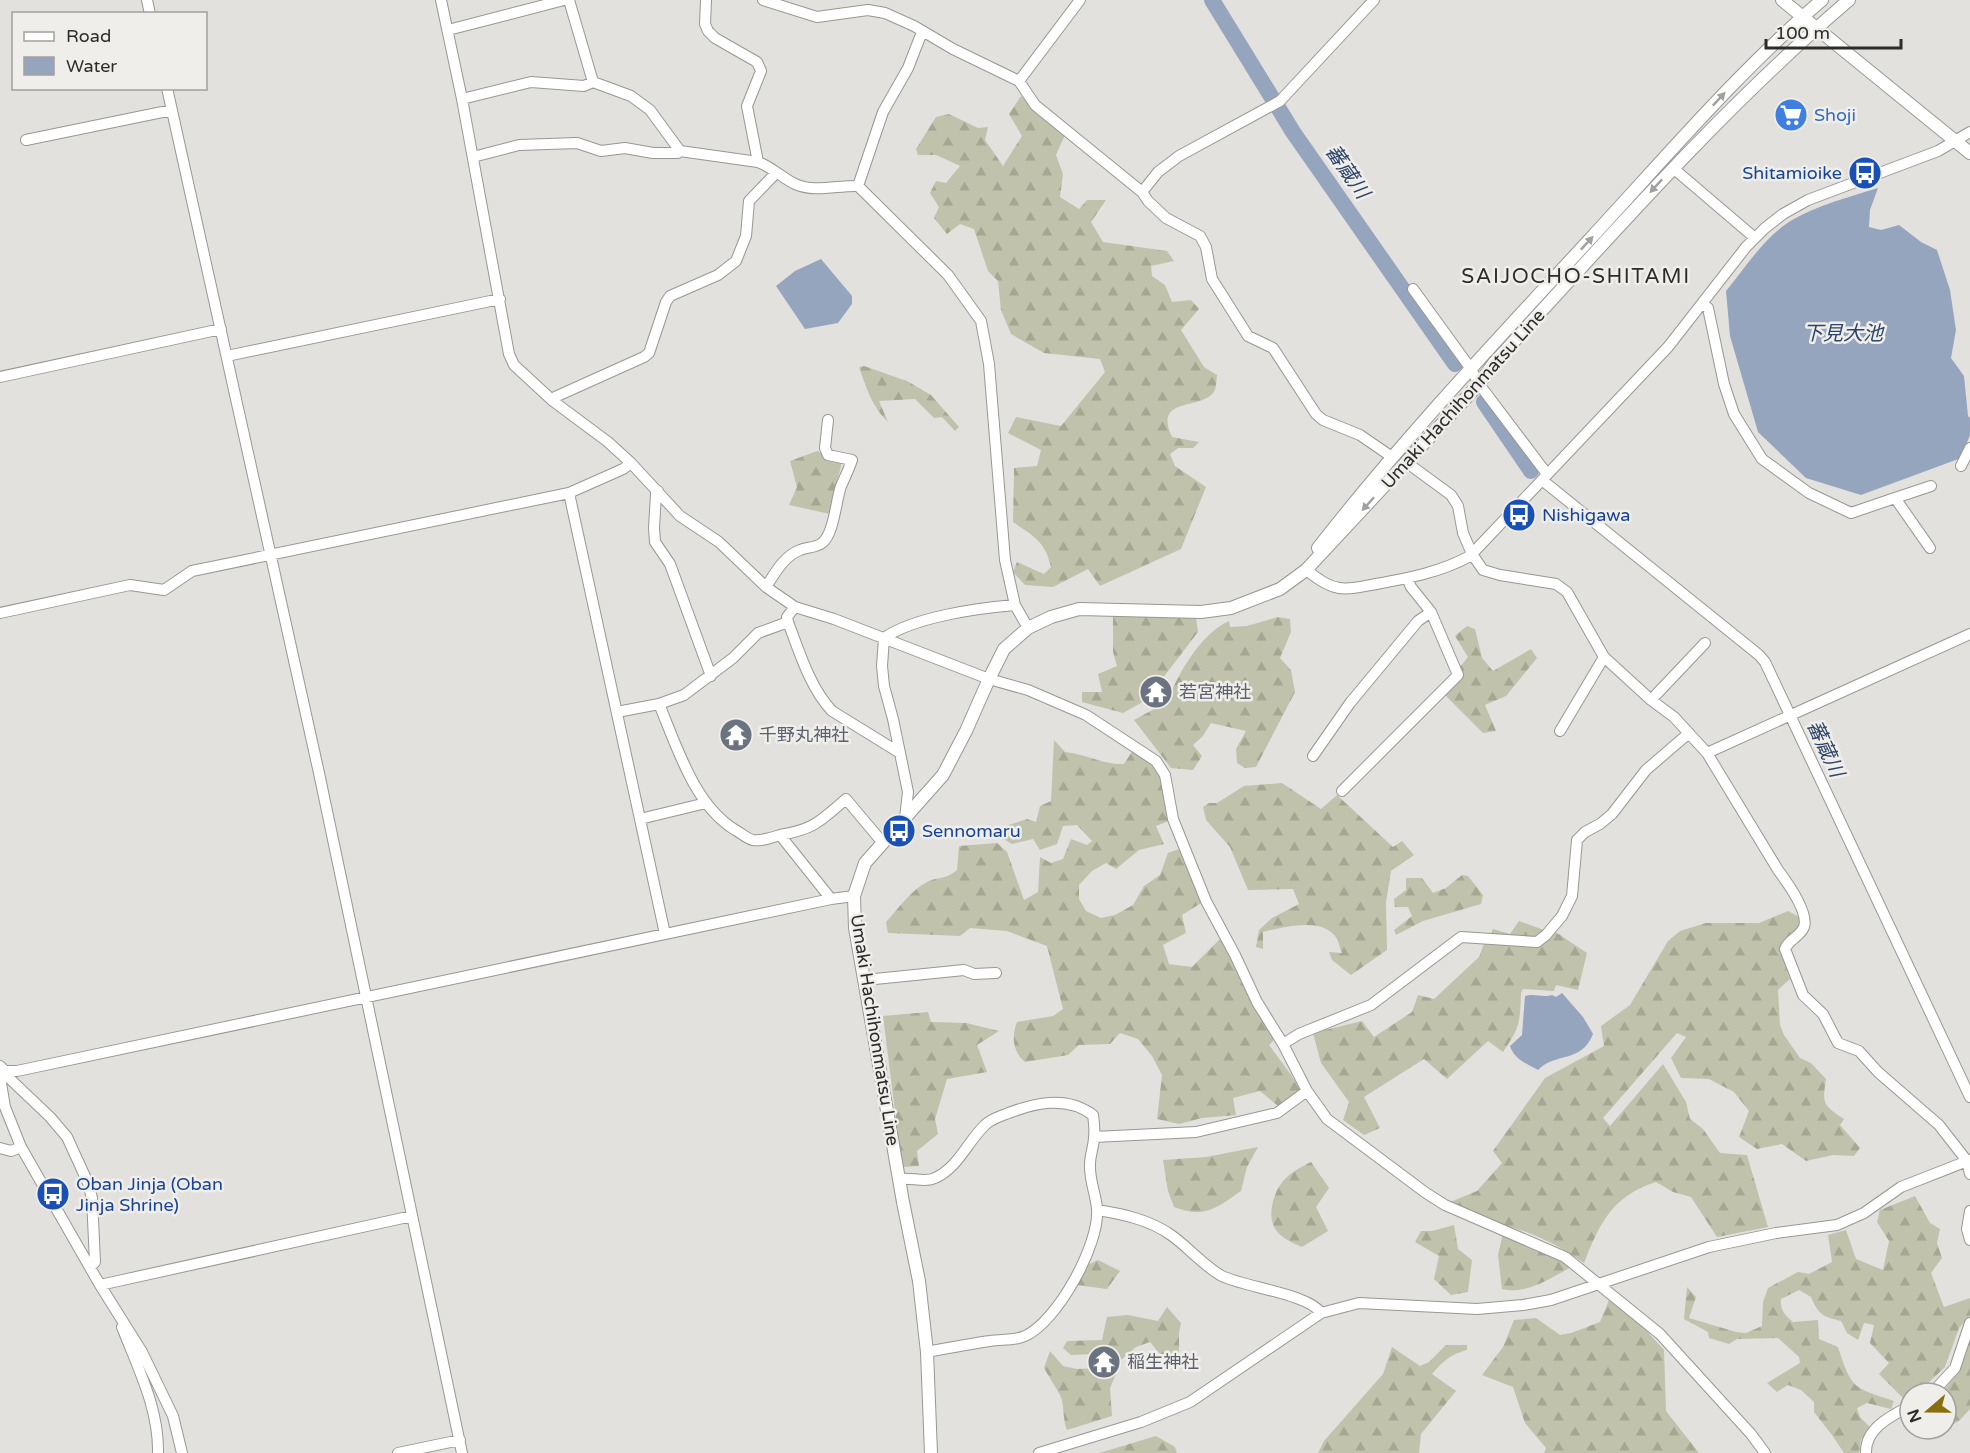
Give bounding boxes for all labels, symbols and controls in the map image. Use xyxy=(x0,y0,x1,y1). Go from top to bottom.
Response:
legend xyxy=(12,12,207,90)
scale bar xyxy=(1766,12,1901,50)
text: 100 m xyxy=(1775,22,1830,44)
text: Road xyxy=(66,25,111,47)
text: Water xyxy=(66,55,117,77)
one-way arrow xyxy=(1712,92,1726,107)
supermarket icon: Shoji xyxy=(1773,97,1809,133)
place label: Shoji xyxy=(1814,104,1856,126)
water label: 蕃蔵川 xyxy=(1320,141,1375,205)
bus stop icon: Shitamioike xyxy=(1847,155,1883,191)
place label: Shitamioike xyxy=(1742,162,1842,184)
one-way arrow xyxy=(1649,179,1663,194)
one-way arrow xyxy=(1580,235,1594,250)
district label: SAIJOCHO-SHITAMI xyxy=(1461,264,1691,289)
street label: Umaki Hachihonmatsu Line xyxy=(1376,305,1550,493)
water label: 下見大池 xyxy=(1803,322,1885,346)
one-way arrow xyxy=(1361,496,1375,511)
bus stop icon: Nishigawa xyxy=(1501,497,1537,533)
place label: Nishigawa xyxy=(1542,504,1630,526)
temple icon: 若宮神社 xyxy=(1138,674,1174,710)
place label: 若宮神社 xyxy=(1179,681,1251,703)
temple icon: 千野丸神社 xyxy=(718,717,754,753)
water label: 蕃蔵川 xyxy=(1801,717,1849,783)
place label: 千野丸神社 xyxy=(759,724,849,746)
bus stop icon: Sennomaru xyxy=(881,813,917,849)
place label: Sennomaru xyxy=(922,820,1021,842)
street label: Umaki Hachihonmatsu Line xyxy=(846,913,904,1147)
place label: Oban Jinja (Oban Jinja Shrine) xyxy=(76,1173,223,1216)
bus stop icon: Oban Jinja (Oban Jinja Shrine) xyxy=(35,1176,71,1212)
temple icon: 稲生神社 xyxy=(1086,1344,1122,1380)
place label: 稲生神社 xyxy=(1127,1351,1199,1373)
north arrow xyxy=(1898,1381,1958,1441)
text: N xyxy=(1903,1406,1926,1425)

